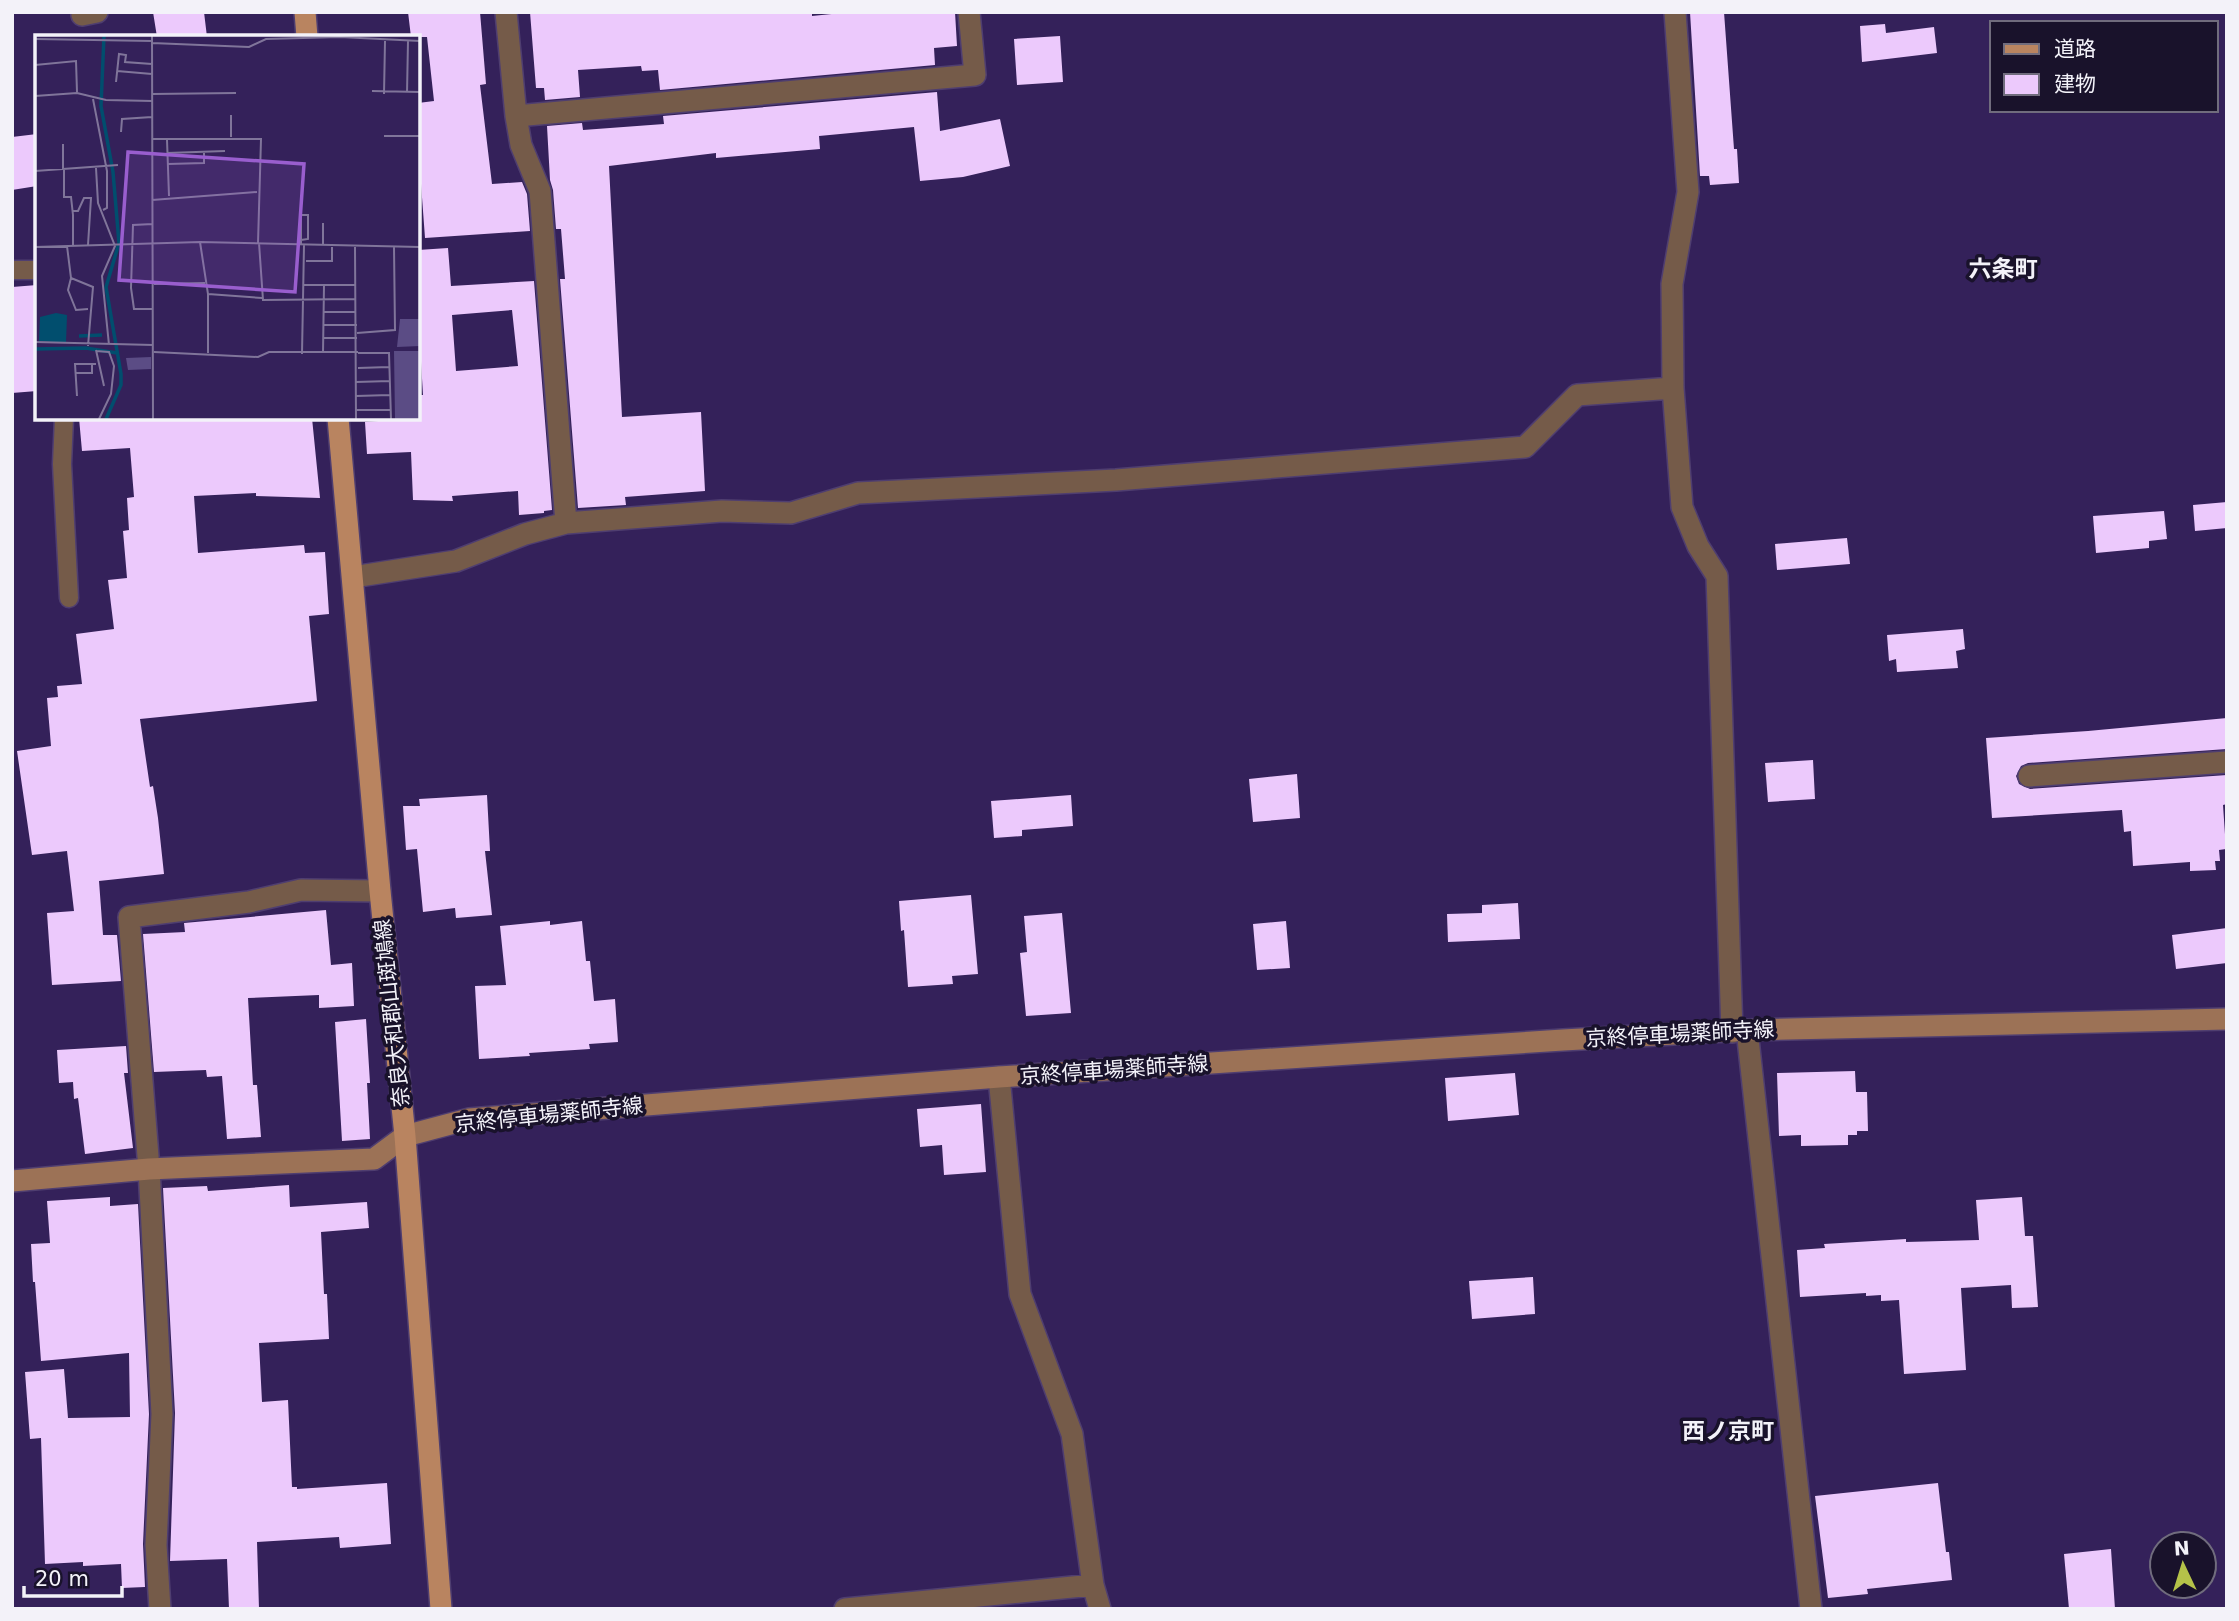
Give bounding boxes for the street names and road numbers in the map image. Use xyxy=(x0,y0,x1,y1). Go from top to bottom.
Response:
street label: 奈良大和郡山斑鳩線 xyxy=(370,918,414,1108)
street label: 京終停車場薬師寺線 xyxy=(1585,1017,1775,1051)
street label: 京終停車場薬師寺線 xyxy=(1019,1051,1209,1089)
street label: 京終停車場薬師寺線 xyxy=(454,1093,644,1137)

